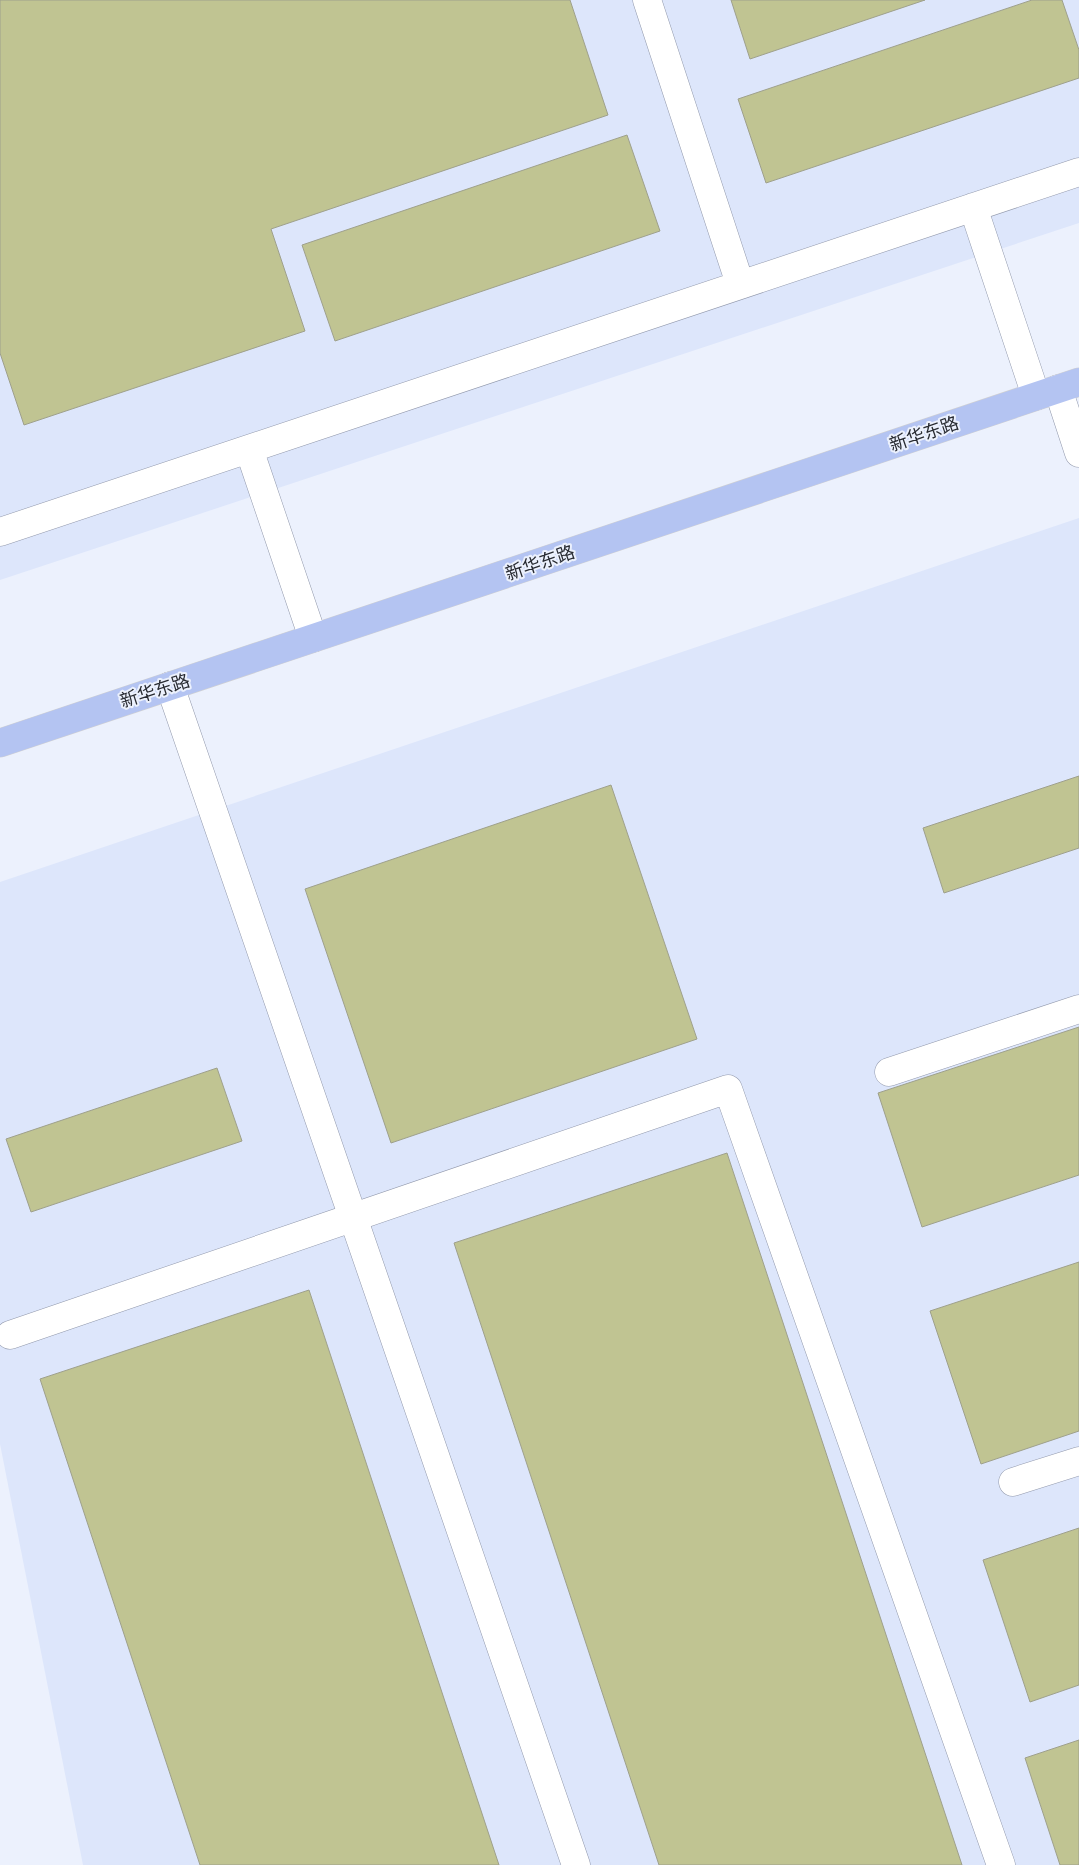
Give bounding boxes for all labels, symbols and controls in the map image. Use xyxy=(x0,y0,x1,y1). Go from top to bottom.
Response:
street label: 新华东路 xyxy=(886,410,962,456)
street label: 新华东路 xyxy=(502,539,578,585)
street label: 新华东路 xyxy=(117,668,193,713)

